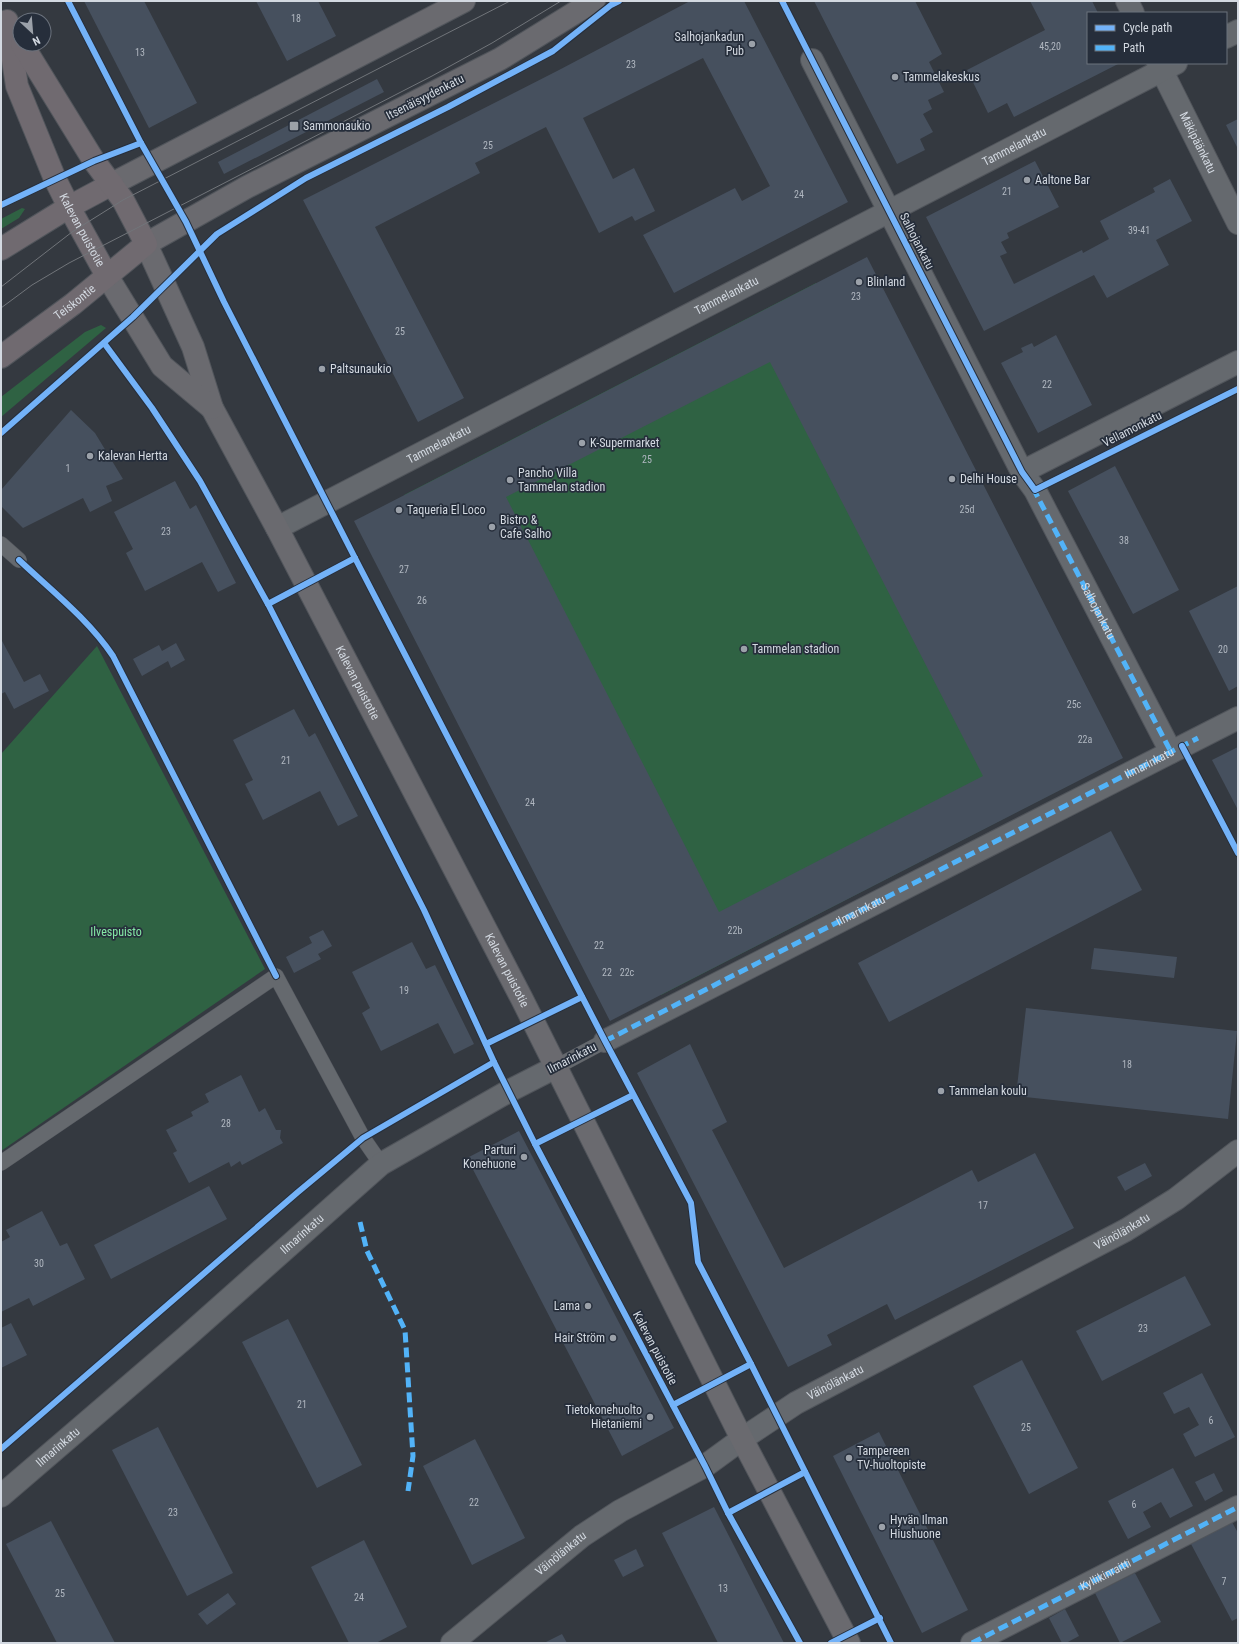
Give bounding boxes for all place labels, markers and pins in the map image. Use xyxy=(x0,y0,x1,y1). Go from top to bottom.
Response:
place label: Salhojankadun Pub xyxy=(674,30,744,58)
marker: Salhojankadun Pub xyxy=(747,39,757,49)
place label: Tammelakeskus xyxy=(903,70,980,84)
marker: Tammelakeskus xyxy=(890,72,900,82)
place label: Sammonaukio xyxy=(303,119,371,133)
marker: Sammonaukio xyxy=(288,120,300,132)
place label: Aaltone Bar xyxy=(1035,173,1090,187)
marker: Aaltone Bar xyxy=(1022,175,1032,185)
place label: Blinland xyxy=(867,275,905,289)
marker: Blinland xyxy=(854,277,864,287)
place label: Paltsunaukio xyxy=(330,362,391,376)
marker: Paltsunaukio xyxy=(317,364,327,374)
place label: K-Supermarket xyxy=(590,436,660,450)
marker: K-Supermarket xyxy=(577,438,587,448)
place label: Kalevan Hertta xyxy=(98,449,168,463)
marker: Kalevan Hertta xyxy=(85,451,95,461)
place label: Pancho Villa Tammelan stadion xyxy=(518,466,606,494)
place label: Delhi House xyxy=(960,472,1017,486)
marker: Delhi House xyxy=(947,474,957,484)
marker: Pancho Villa Tammelan stadion xyxy=(505,475,515,485)
place label: Taqueria El Loco xyxy=(407,503,485,517)
marker: Taqueria El Loco xyxy=(394,505,404,515)
place label: Bistro & Cafe Salho xyxy=(500,513,551,541)
marker: Bistro & Cafe Salho xyxy=(487,522,497,532)
place label: Tammelan stadion xyxy=(752,642,840,656)
marker: Tammelan stadion xyxy=(739,644,749,654)
place label: Tammelan koulu xyxy=(949,1084,1027,1098)
marker: Tammelan koulu xyxy=(936,1086,946,1096)
place label: Parturi Konehuone xyxy=(463,1143,516,1171)
marker: Parturi Konehuone xyxy=(519,1152,529,1162)
place label: Lama xyxy=(554,1299,580,1313)
marker: Lama xyxy=(583,1301,593,1311)
place label: Hair Ström xyxy=(554,1331,605,1345)
marker: Hair Ström xyxy=(608,1333,618,1343)
place label: Tietokonehuolto Hietaniemi xyxy=(565,1403,642,1431)
marker: Tietokonehuolto Hietaniemi xyxy=(645,1412,655,1422)
place label: Tampereen TV-huoltopiste xyxy=(857,1444,926,1472)
marker: Tampereen TV-huoltopiste xyxy=(844,1453,854,1463)
place label: Hyvän Ilman Hiushuone xyxy=(890,1513,948,1541)
marker: Hyvän Ilman Hiushuone xyxy=(877,1522,887,1532)

